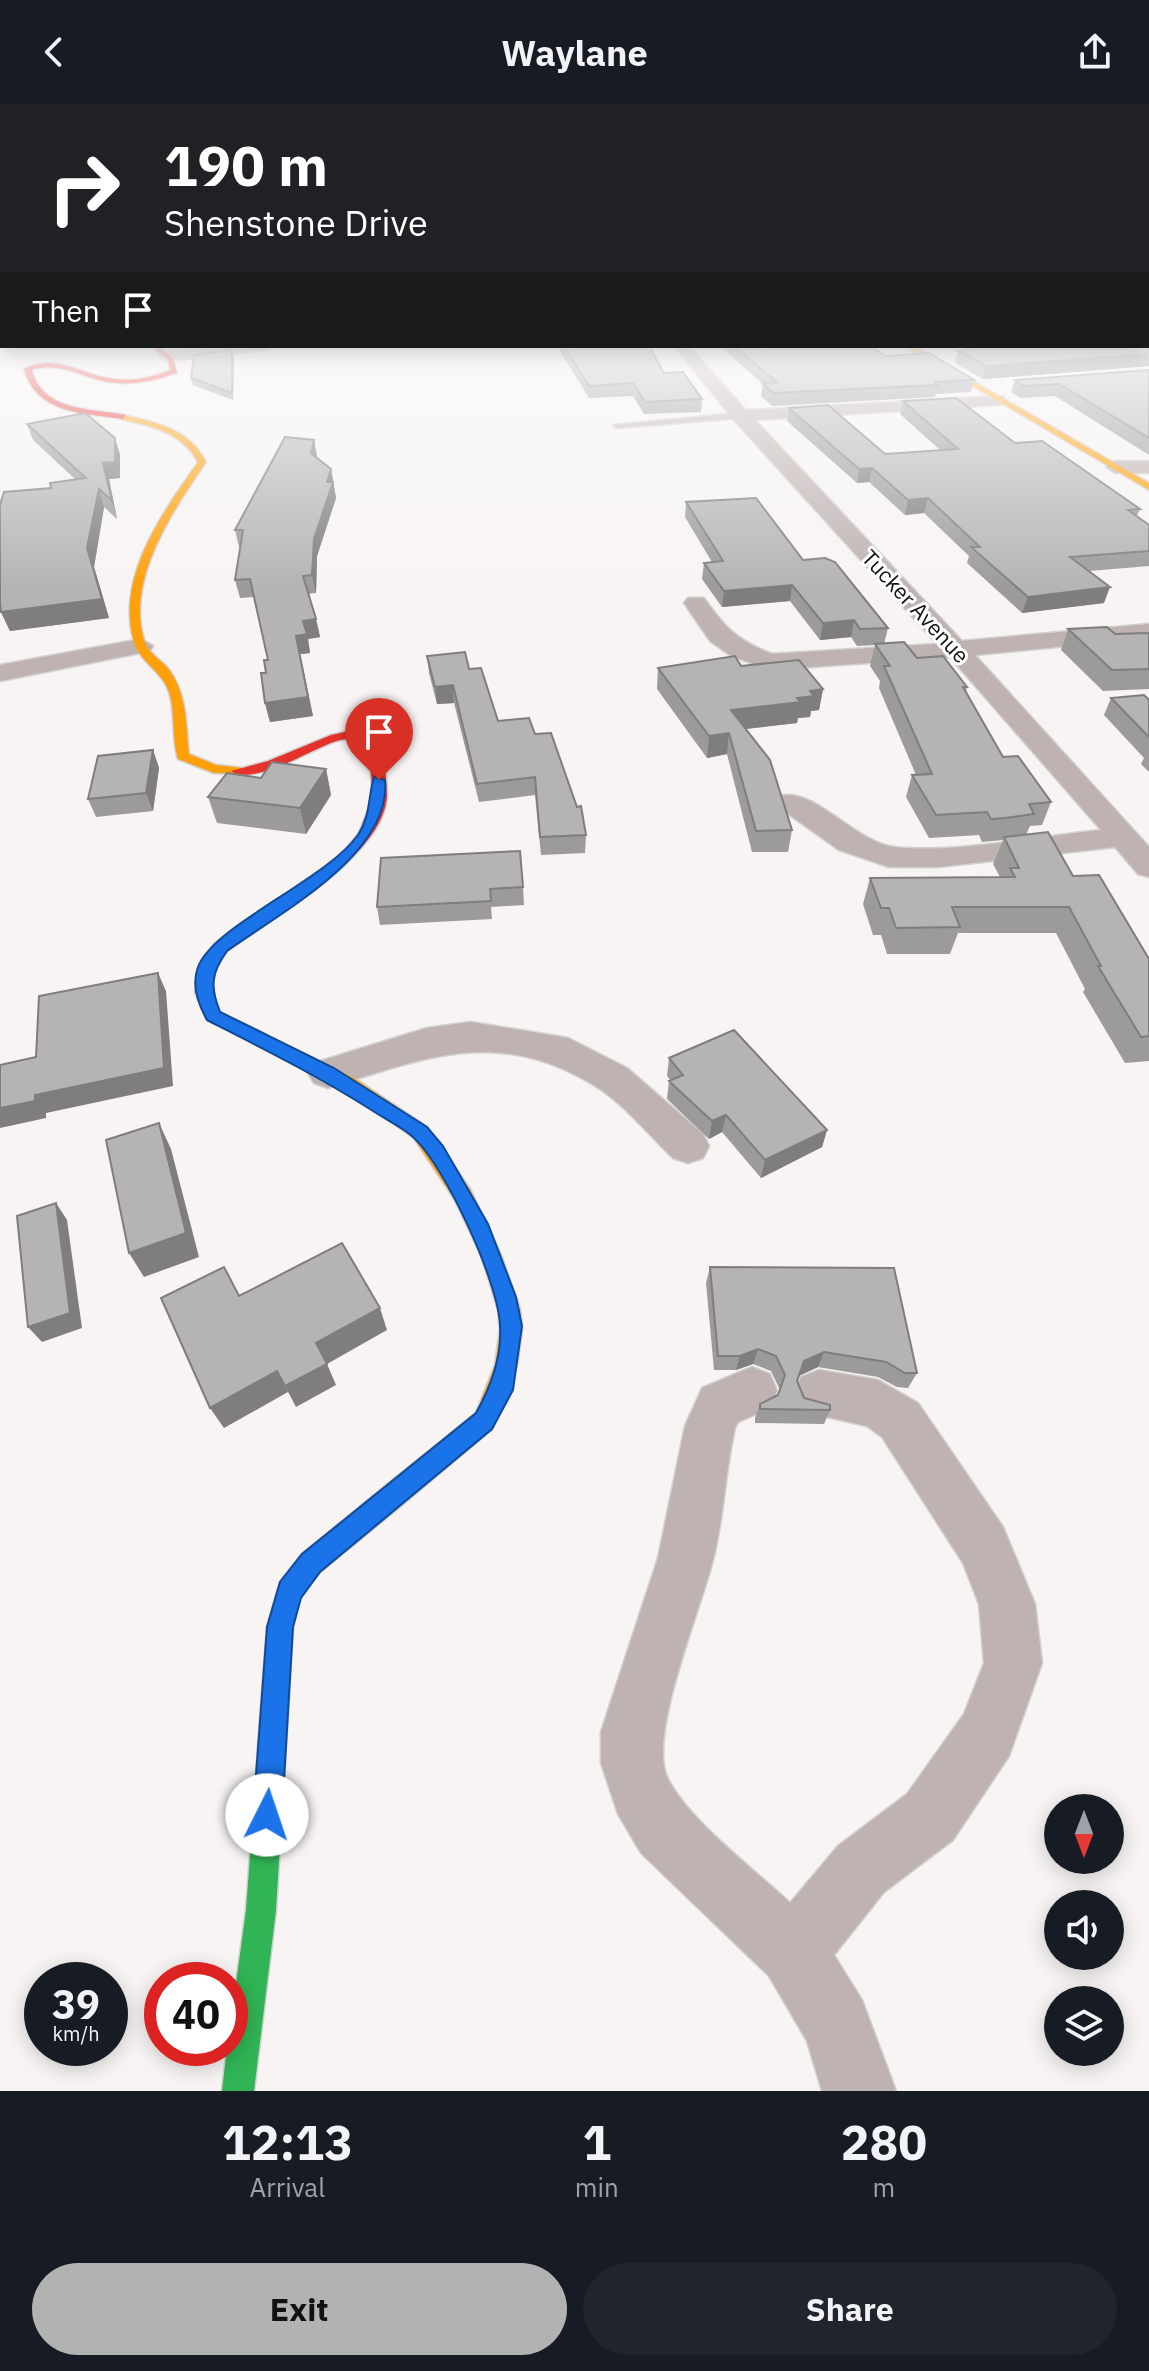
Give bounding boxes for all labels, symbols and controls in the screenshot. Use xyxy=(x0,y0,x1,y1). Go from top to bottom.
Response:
text: Waylane xyxy=(501,29,648,76)
icon: back xyxy=(32,30,76,74)
icon: share xyxy=(1073,30,1117,74)
text: 190 m xyxy=(164,129,328,201)
icon: right xyxy=(32,136,136,240)
text: Shenstone Drive xyxy=(164,199,428,246)
icon: arrive xyxy=(116,288,160,332)
text: Then xyxy=(32,291,100,330)
street label: Tucker Avenue xyxy=(856,543,976,669)
pin xyxy=(345,698,413,780)
icon: arrive xyxy=(357,710,401,754)
position arrow xyxy=(225,1773,309,1857)
north arrow xyxy=(1044,1794,1124,1874)
map controls xyxy=(1044,1794,1124,2066)
button: sound xyxy=(1044,1890,1124,1970)
speed limit sign: 40 xyxy=(144,1962,248,2066)
text: 39 xyxy=(52,1978,100,2030)
button: layers xyxy=(1044,1986,1124,2066)
text: km/h xyxy=(52,2020,100,2047)
text: 12:13 xyxy=(222,2111,353,2173)
text: 1 xyxy=(582,2111,611,2173)
text: 280 xyxy=(841,2111,927,2173)
text: Arrival xyxy=(250,2170,325,2204)
text: min xyxy=(575,2170,619,2204)
text: m xyxy=(873,2170,895,2204)
button: Exit xyxy=(32,2263,567,2355)
button: Share xyxy=(583,2263,1117,2355)

